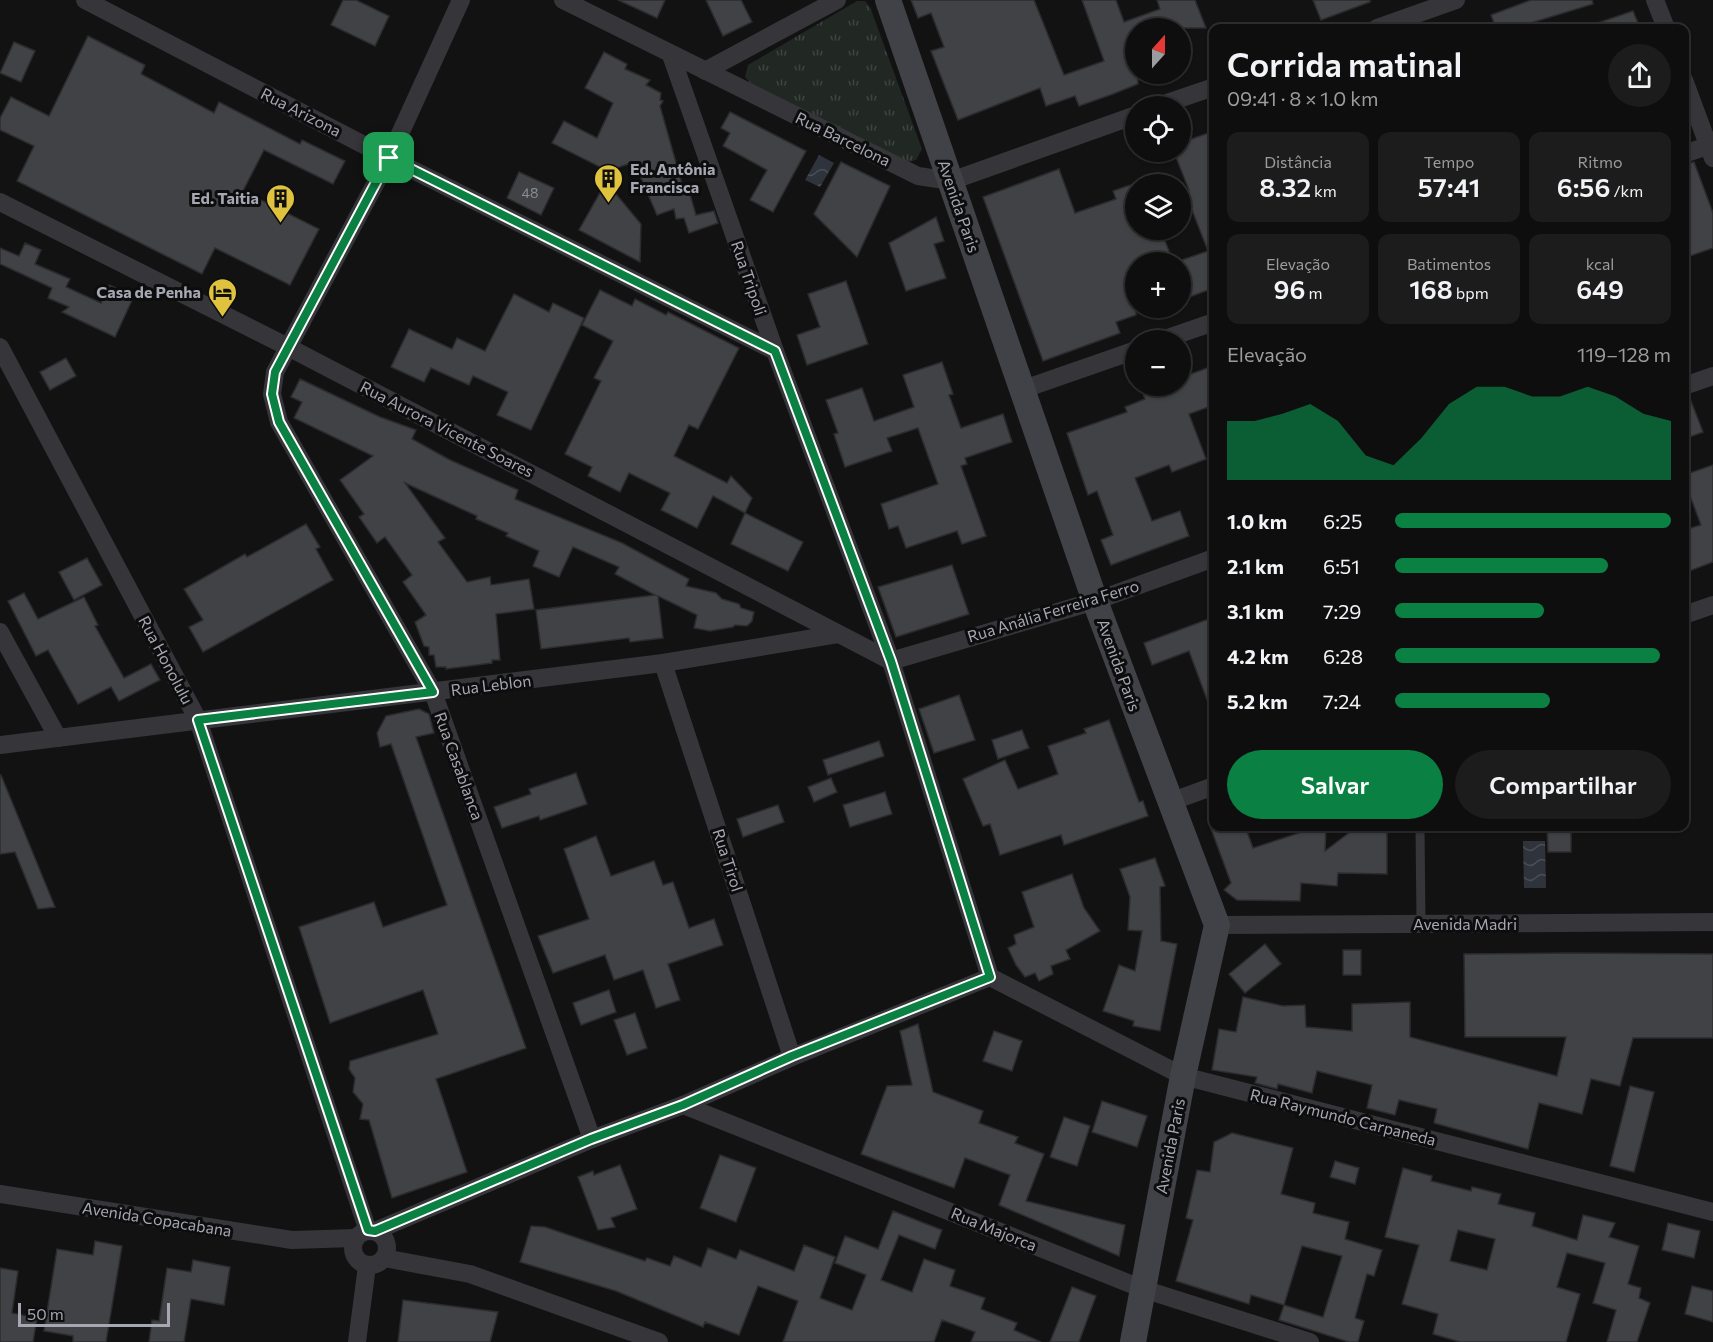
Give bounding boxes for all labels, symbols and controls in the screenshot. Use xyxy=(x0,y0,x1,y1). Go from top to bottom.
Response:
north arrow xyxy=(1125,18,1191,84)
map controls xyxy=(1125,18,1191,396)
text: Corrida matinal xyxy=(1227,43,1462,84)
button: share xyxy=(1608,44,1671,107)
street label: Rua Arizona xyxy=(258,83,345,140)
text: 09:41 · 8 × 1.0 km xyxy=(1227,86,1378,110)
button: locate xyxy=(1125,96,1191,162)
street label: Rua Barcelona xyxy=(793,107,894,170)
pin xyxy=(363,132,414,183)
icon: arrive xyxy=(372,141,405,174)
text: Distância xyxy=(1264,152,1332,171)
text: Tempo xyxy=(1424,152,1474,171)
text: Ritmo xyxy=(1578,152,1622,171)
street label: Avenida Paris xyxy=(935,157,984,255)
place label: Ed. Antônia Francisca xyxy=(630,159,715,196)
building icon: Ed. Antônia Francisca xyxy=(593,162,625,204)
text: 8.32 xyxy=(1259,171,1311,202)
text: 57:41 xyxy=(1418,171,1480,202)
text: 6:56 xyxy=(1557,171,1610,202)
button: layers xyxy=(1125,174,1191,240)
text: km xyxy=(1311,181,1337,200)
text: /km xyxy=(1610,181,1643,200)
building icon: Ed. Taitia xyxy=(264,182,296,224)
house number: 48 xyxy=(522,184,538,201)
place label: Ed. Taitia xyxy=(191,188,259,207)
street label: Rua Tripoli xyxy=(728,238,771,318)
button: + xyxy=(1125,252,1191,318)
text: Elevação xyxy=(1266,254,1330,273)
text: Batimentos xyxy=(1407,254,1491,273)
text: kcal xyxy=(1586,254,1614,273)
text: 96 xyxy=(1274,273,1305,304)
text: 168 xyxy=(1409,273,1453,304)
text: 649 xyxy=(1576,273,1624,304)
hotel icon: Casa de Penha xyxy=(206,276,238,318)
place label: Casa de Penha xyxy=(96,282,201,301)
text: m xyxy=(1305,283,1322,302)
text: bpm xyxy=(1453,283,1489,302)
button: − xyxy=(1125,330,1191,396)
text: Elevação xyxy=(1227,342,1307,366)
text: 119–128 m xyxy=(1577,342,1671,366)
street label: Rua Aurora Vicente Soares xyxy=(357,377,537,481)
text: 1.0 km xyxy=(1227,509,1287,533)
text: 6:25 xyxy=(1323,509,1362,533)
text: 2.1 km xyxy=(1227,554,1284,578)
text: 6:51 xyxy=(1323,554,1360,578)
street label: Rua Anália Ferreira Ferro xyxy=(965,575,1141,646)
text: 3.1 km xyxy=(1227,599,1284,623)
text: 7:29 xyxy=(1323,599,1361,623)
street label: Rua Honolulu xyxy=(135,612,198,707)
street label: Avenida Paris xyxy=(1094,616,1145,714)
text: 4.2 km xyxy=(1227,644,1289,668)
text: 6:28 xyxy=(1323,644,1363,668)
street label: Rua Leblon xyxy=(450,670,532,699)
text: 5.2 km xyxy=(1227,689,1288,713)
text: 7:24 xyxy=(1323,689,1361,713)
street label: Rua Casablanca xyxy=(431,709,488,822)
button: Salvar xyxy=(1227,750,1443,819)
button: Compartilhar xyxy=(1455,750,1671,819)
street label: Rua Tirol xyxy=(709,826,748,894)
street label: Avenida Madri xyxy=(1413,914,1517,933)
street label: Rua Raymundo Carpaneda xyxy=(1248,1084,1438,1149)
street label: Avenida Paris xyxy=(1151,1097,1188,1195)
street label: Avenida Copacabana xyxy=(81,1197,233,1240)
street label: Rua Majorca xyxy=(949,1203,1040,1254)
scale bar xyxy=(18,1300,170,1328)
text: 50 m xyxy=(27,1304,64,1323)

